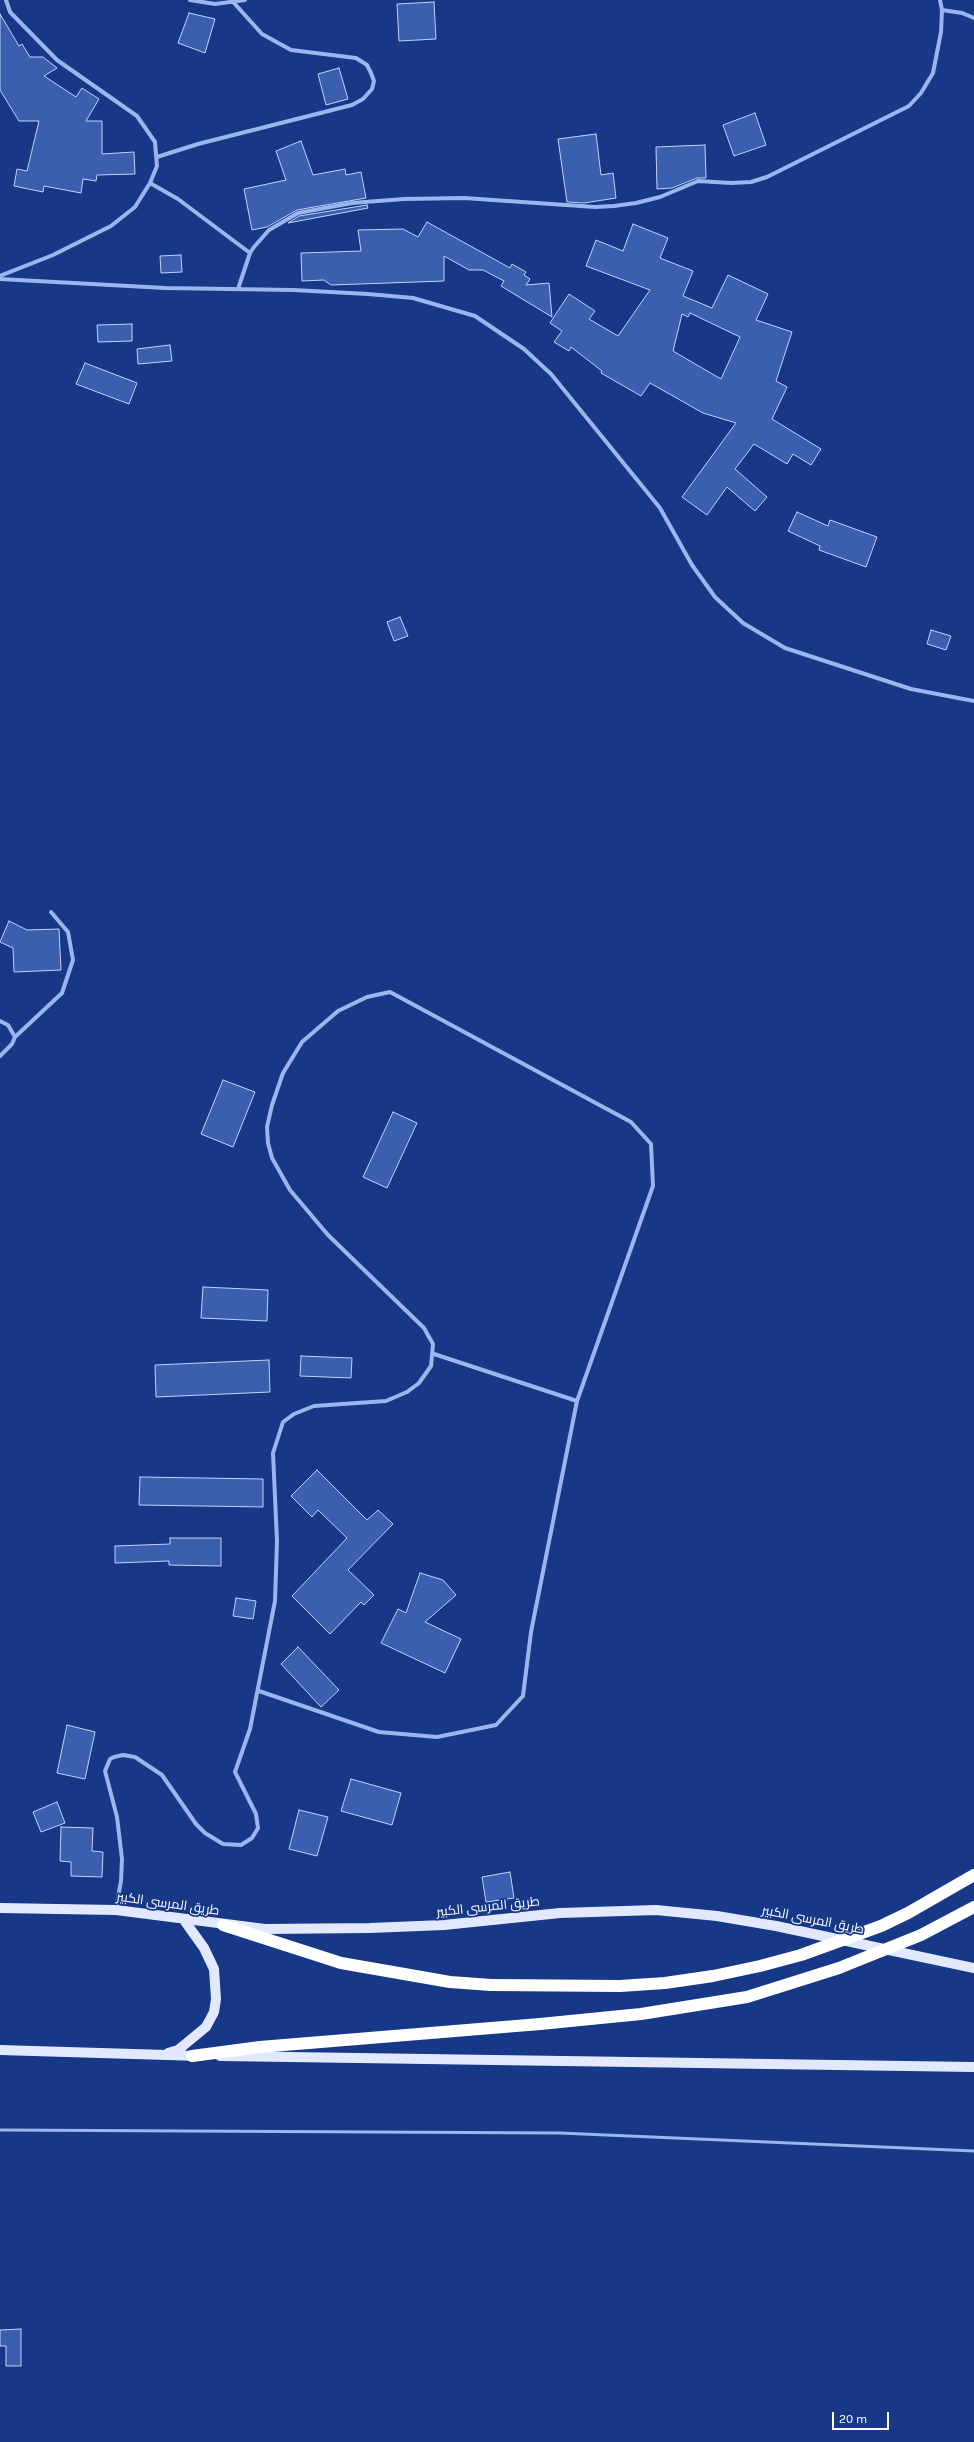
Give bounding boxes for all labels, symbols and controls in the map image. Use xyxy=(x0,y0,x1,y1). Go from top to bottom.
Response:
street label: طريق المرسى الكبير xyxy=(116,1889,220,1919)
street label: طريق المرسى الكبير xyxy=(436,1894,540,1920)
street label: طريق المرسى الكبير xyxy=(761,1902,865,1938)
scale bar xyxy=(834,2404,891,2430)
text: 20 m xyxy=(839,2412,867,2426)

